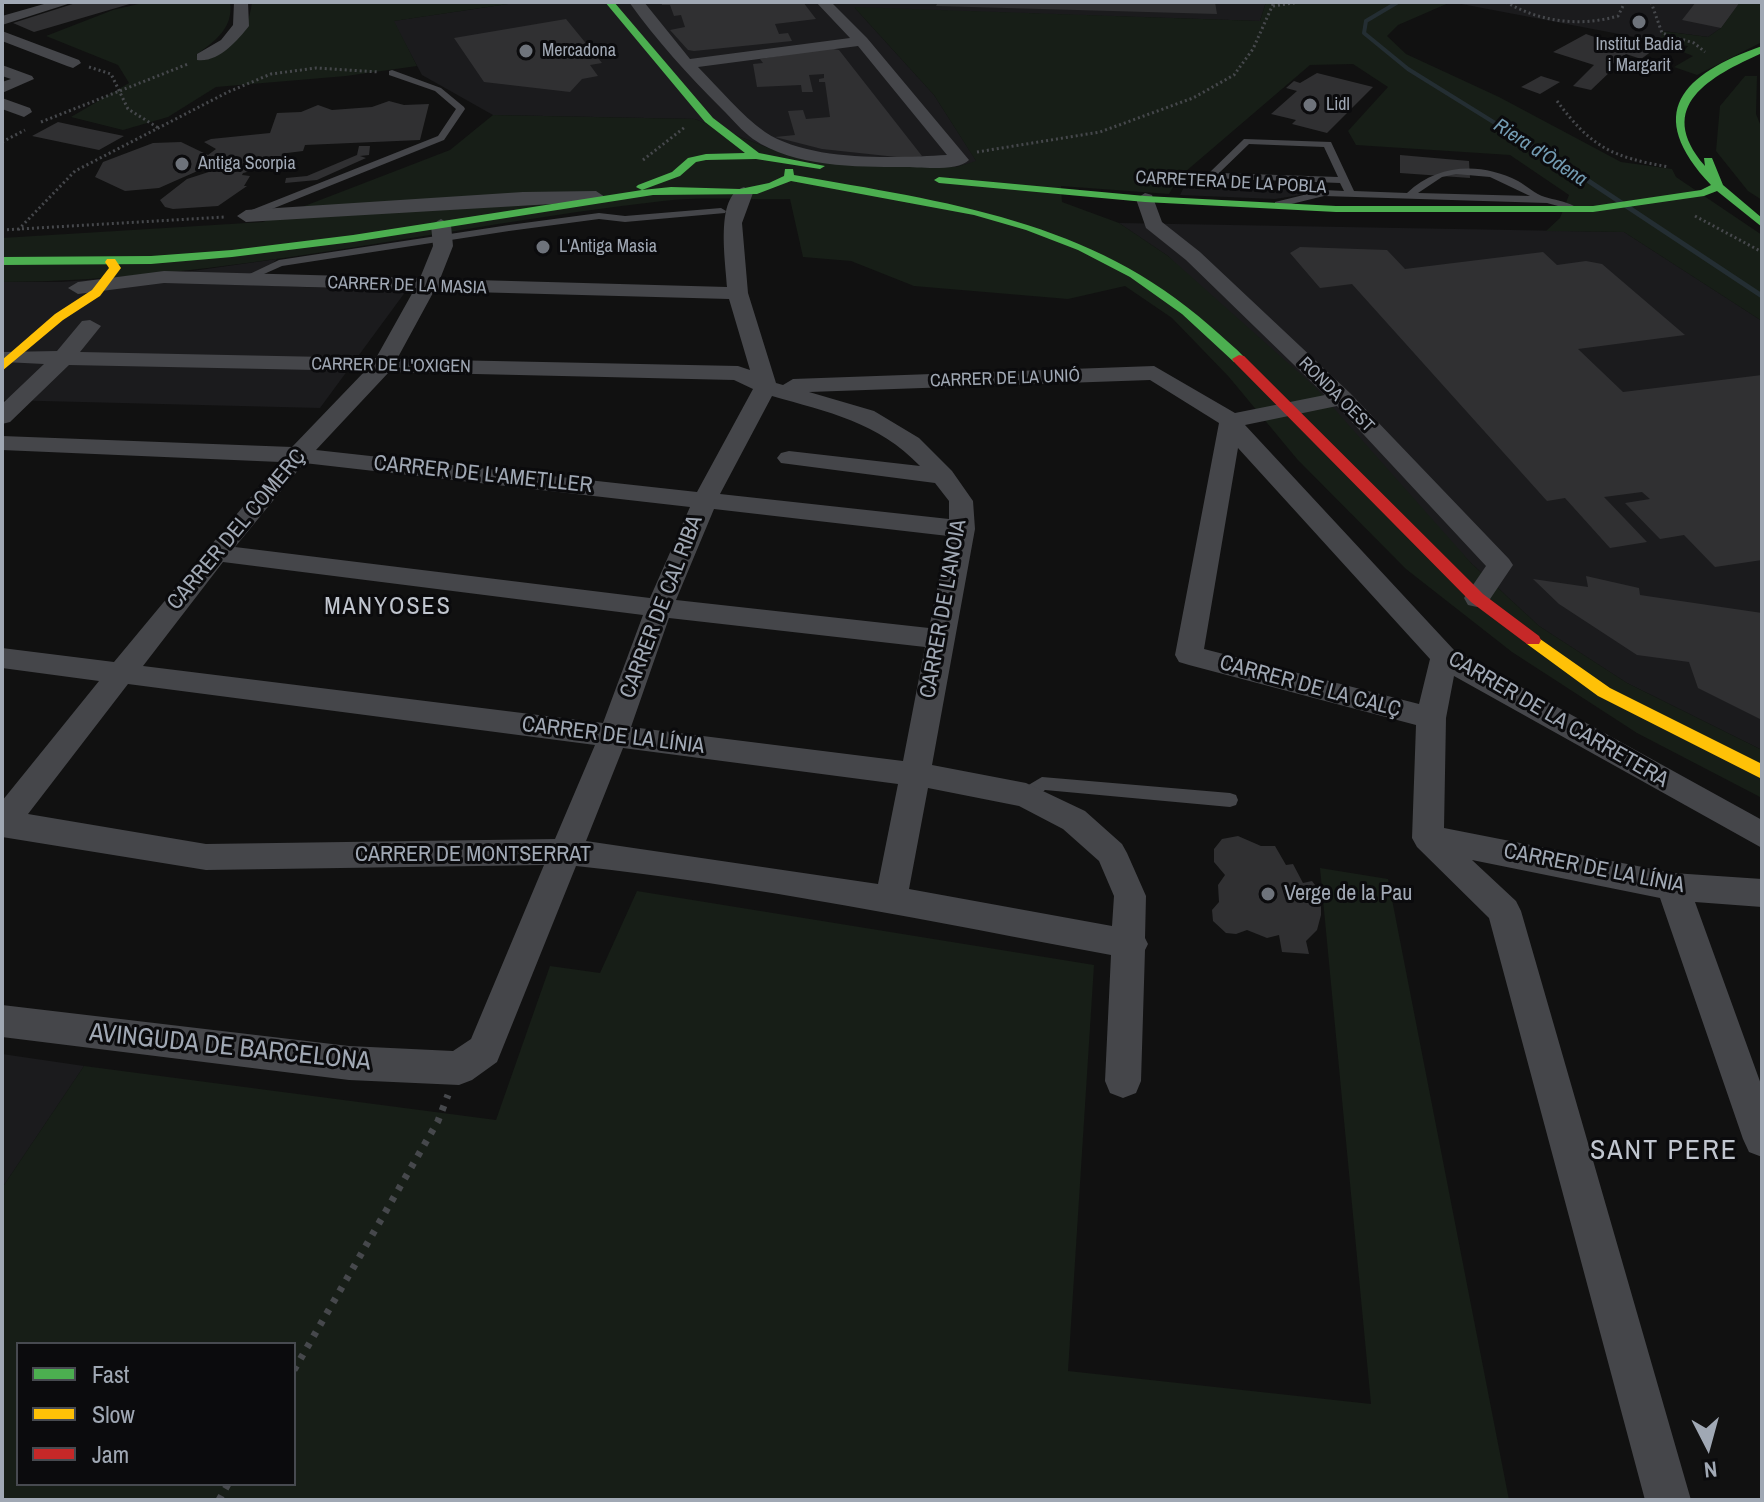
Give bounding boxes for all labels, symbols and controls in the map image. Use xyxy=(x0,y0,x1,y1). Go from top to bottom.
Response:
marker: Institut Badia i Margarit xyxy=(1630,13,1648,31)
place label: Institut Badia i Margarit xyxy=(1596,34,1682,76)
place label: Mercadona xyxy=(542,40,616,62)
marker: Mercadona xyxy=(517,42,535,60)
place label: Lidl xyxy=(1326,94,1350,116)
marker: Lidl xyxy=(1301,96,1319,114)
water label: Riera d'Òdena xyxy=(1489,114,1591,192)
place label: Antiga Scorpia xyxy=(198,153,296,175)
marker: Antiga Scorpia xyxy=(173,155,191,173)
street label: CARRETERA DE LA POBLA xyxy=(1135,167,1327,199)
place label: L'Antiga Masia xyxy=(559,236,657,258)
marker: L'Antiga Masia xyxy=(534,238,552,256)
street label: CARRER DE LA MASIA xyxy=(327,272,487,300)
street label: RONDA OEST xyxy=(1294,353,1378,437)
street label: CARRER DE L'OXIGEN xyxy=(311,354,471,378)
street label: CARRER DE LA UNIÓ xyxy=(930,366,1080,392)
street label: CARRER DEL COMERÇ xyxy=(162,444,312,616)
street label: CARRER DE L'AMETLLER xyxy=(372,450,594,500)
street label: CARRER DE CAL RIBA xyxy=(615,512,709,702)
street label: CARRER DE L'ANOIA xyxy=(915,518,973,700)
district label: MANYOSES xyxy=(324,594,452,622)
street label: CARRER DE LA CARRETERA xyxy=(1443,646,1673,794)
street label: CARRER DE LA CALÇ xyxy=(1217,650,1403,724)
street label: CARRER DE LA LÍNIA xyxy=(520,712,706,760)
street label: CARRER DE LA LÍNIA xyxy=(1501,839,1687,899)
street label: CARRER DE MONTSERRAT xyxy=(355,842,591,868)
place label: Verge de la Pau xyxy=(1284,881,1412,907)
marker: Verge de la Pau xyxy=(1259,885,1277,903)
street label: AVINGUDA DE BARCELONA xyxy=(88,1018,372,1078)
district label: SANT PERE xyxy=(1590,1134,1738,1168)
legend xyxy=(16,1342,296,1486)
text: Fast xyxy=(92,1358,129,1390)
text: Slow xyxy=(92,1398,135,1430)
north arrow xyxy=(1668,1406,1748,1486)
text: Jam xyxy=(92,1438,129,1470)
text: N xyxy=(1702,1454,1719,1485)

